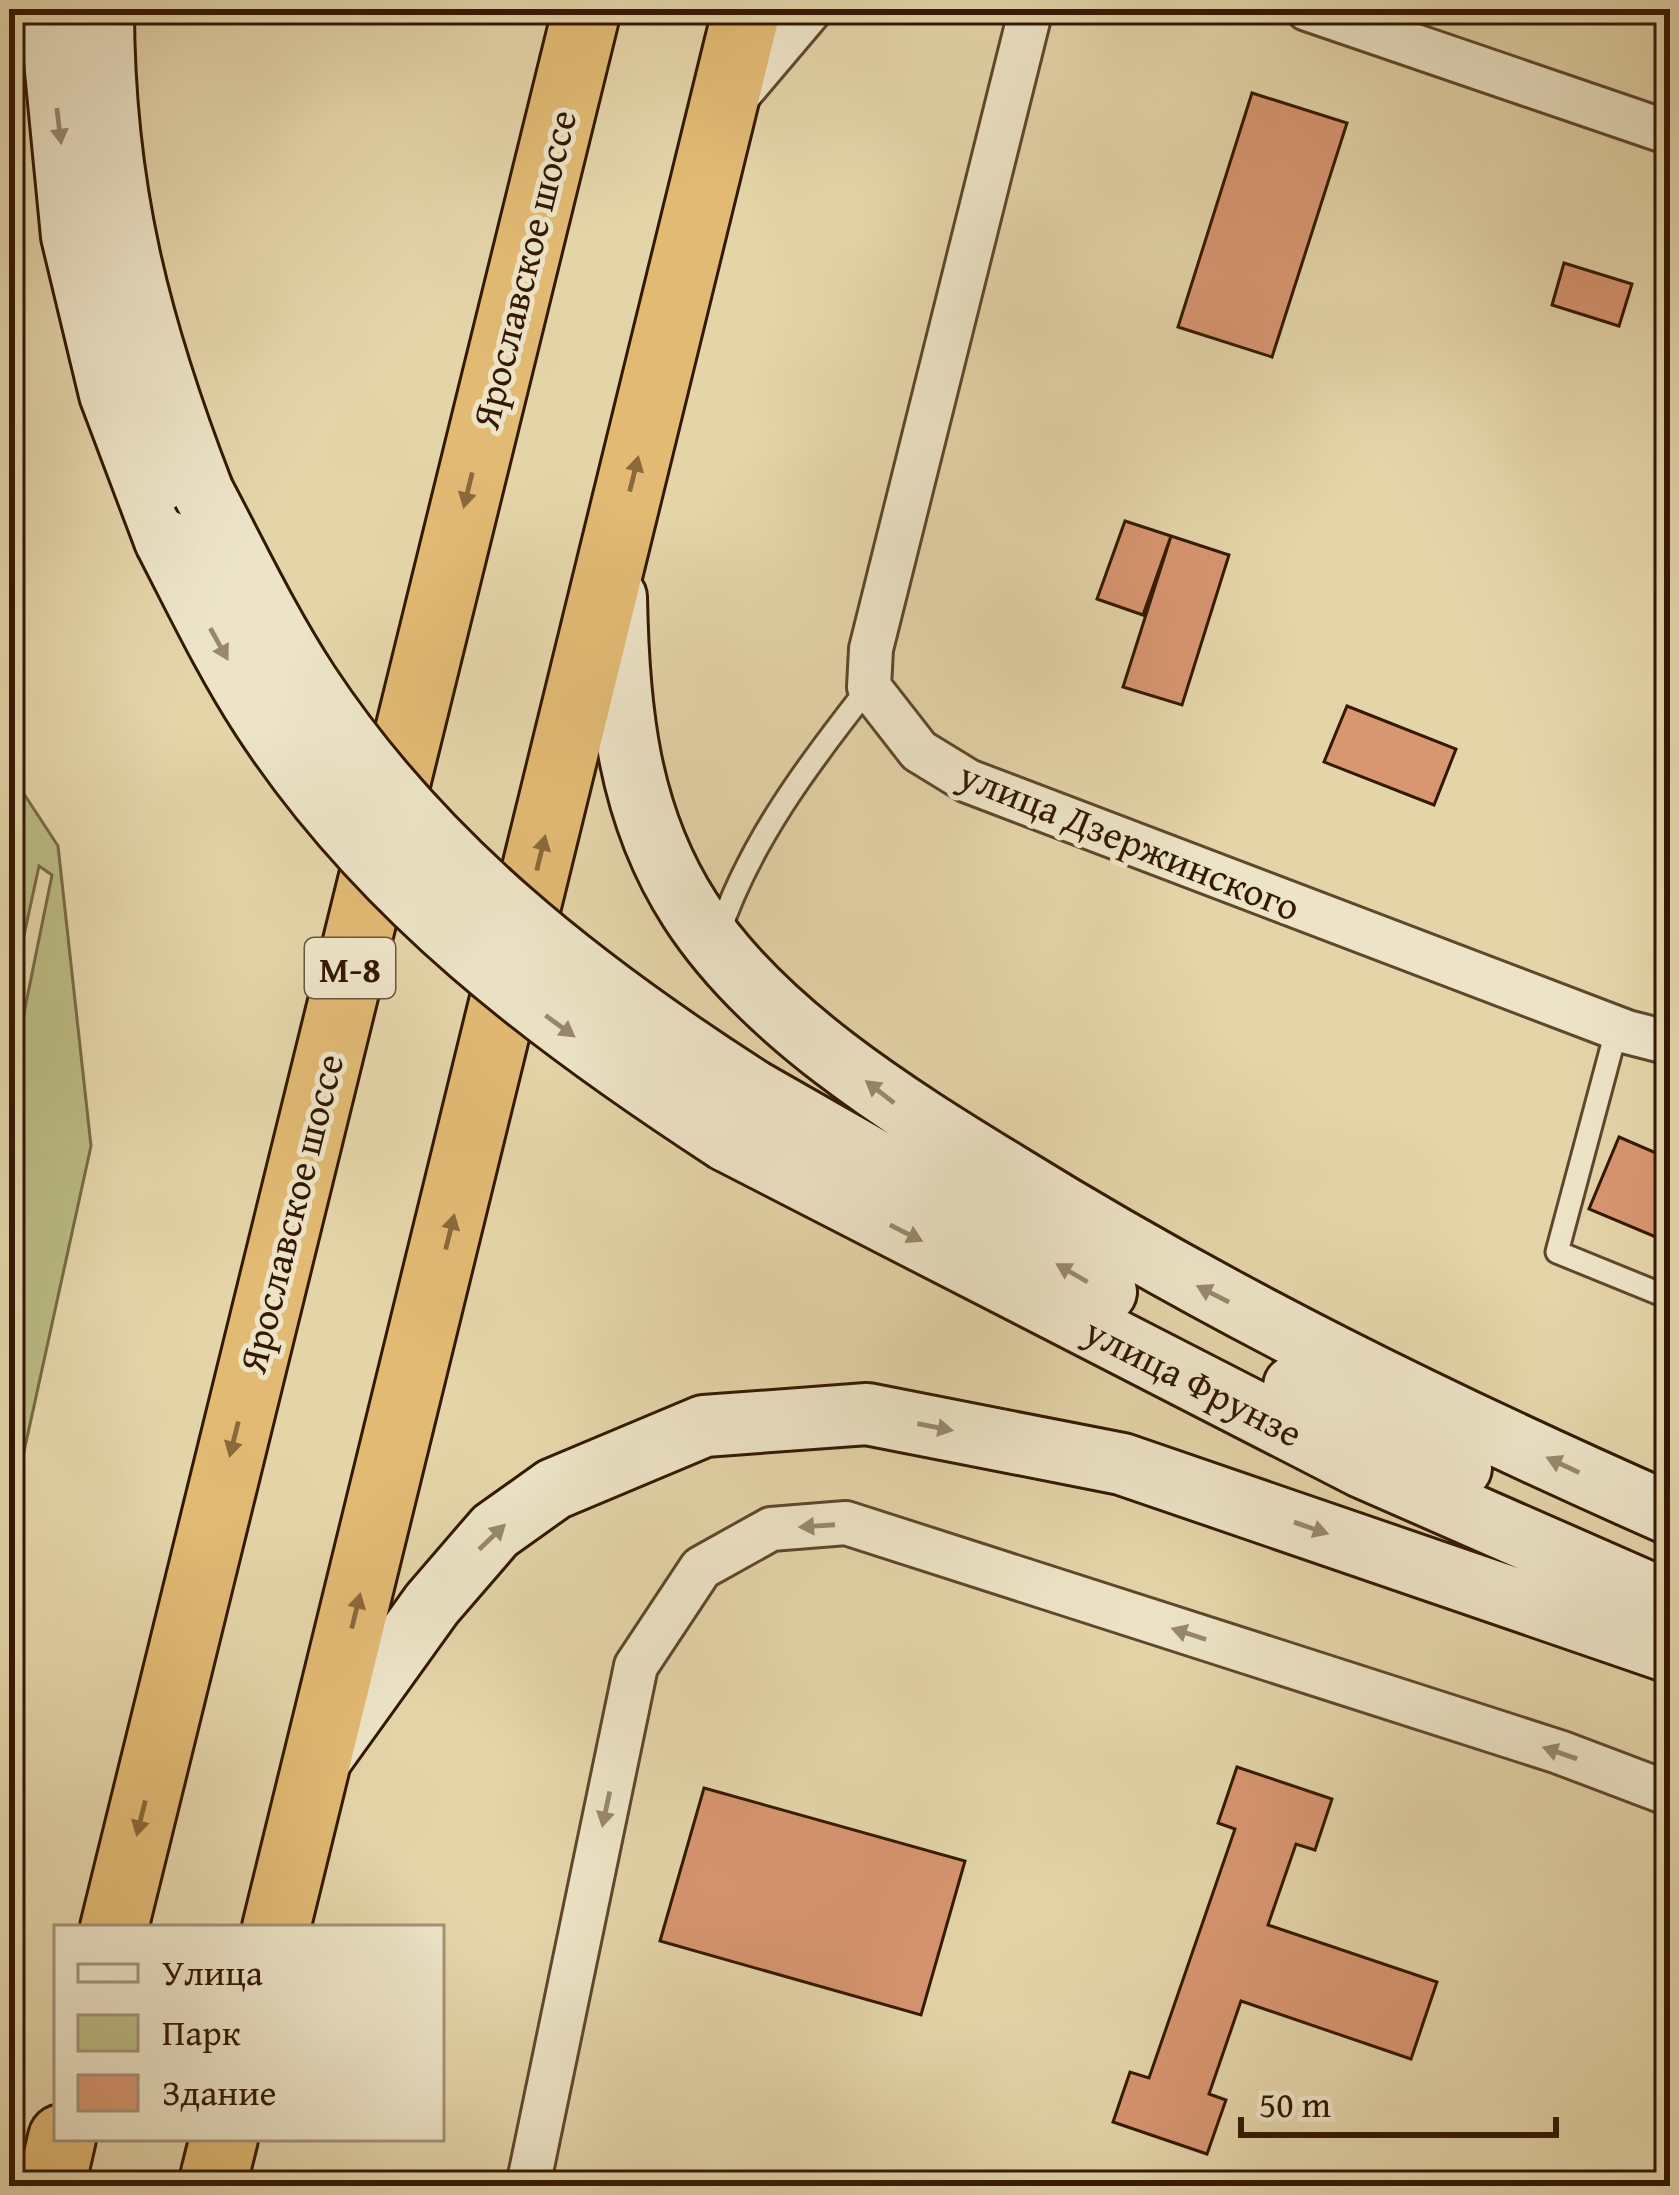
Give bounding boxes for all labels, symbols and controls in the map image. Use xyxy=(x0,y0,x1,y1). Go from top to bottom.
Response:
street label: Ярославское шоссе xyxy=(456,103,590,435)
one-way arrow xyxy=(49,107,68,145)
one-way arrow xyxy=(625,456,644,493)
one-way arrow xyxy=(458,471,477,508)
one-way arrow xyxy=(208,627,229,661)
street label: улица Дзержинского xyxy=(950,745,1309,934)
one-way arrow xyxy=(533,834,552,872)
road number: М-8 xyxy=(305,938,395,998)
one-way arrow xyxy=(544,1013,576,1037)
street label: Ярославское шоссе xyxy=(223,1047,357,1379)
one-way arrow xyxy=(864,1080,895,1105)
one-way arrow xyxy=(441,1214,460,1251)
one-way arrow xyxy=(889,1222,924,1242)
one-way arrow xyxy=(1055,1263,1089,1284)
one-way arrow xyxy=(1196,1285,1230,1305)
street label: улица Фрунзе xyxy=(1074,1301,1313,1460)
one-way arrow xyxy=(917,1418,954,1437)
one-way arrow xyxy=(224,1421,243,1458)
one-way arrow xyxy=(1546,1455,1581,1475)
one-way arrow xyxy=(798,1516,835,1535)
one-way arrow xyxy=(1293,1520,1329,1538)
one-way arrow xyxy=(477,1523,506,1551)
one-way arrow xyxy=(347,1592,366,1629)
one-way arrow xyxy=(1170,1623,1207,1642)
one-way arrow xyxy=(1542,1743,1578,1761)
one-way arrow xyxy=(596,1791,615,1829)
one-way arrow xyxy=(131,1799,150,1836)
legend xyxy=(54,1925,444,2141)
text: Улица xyxy=(162,1945,263,1998)
text: Парк xyxy=(162,2005,241,2058)
scale bar xyxy=(1241,2063,1556,2137)
text: Здание xyxy=(162,2065,277,2118)
text: 50 m xyxy=(1259,2077,1331,2130)

